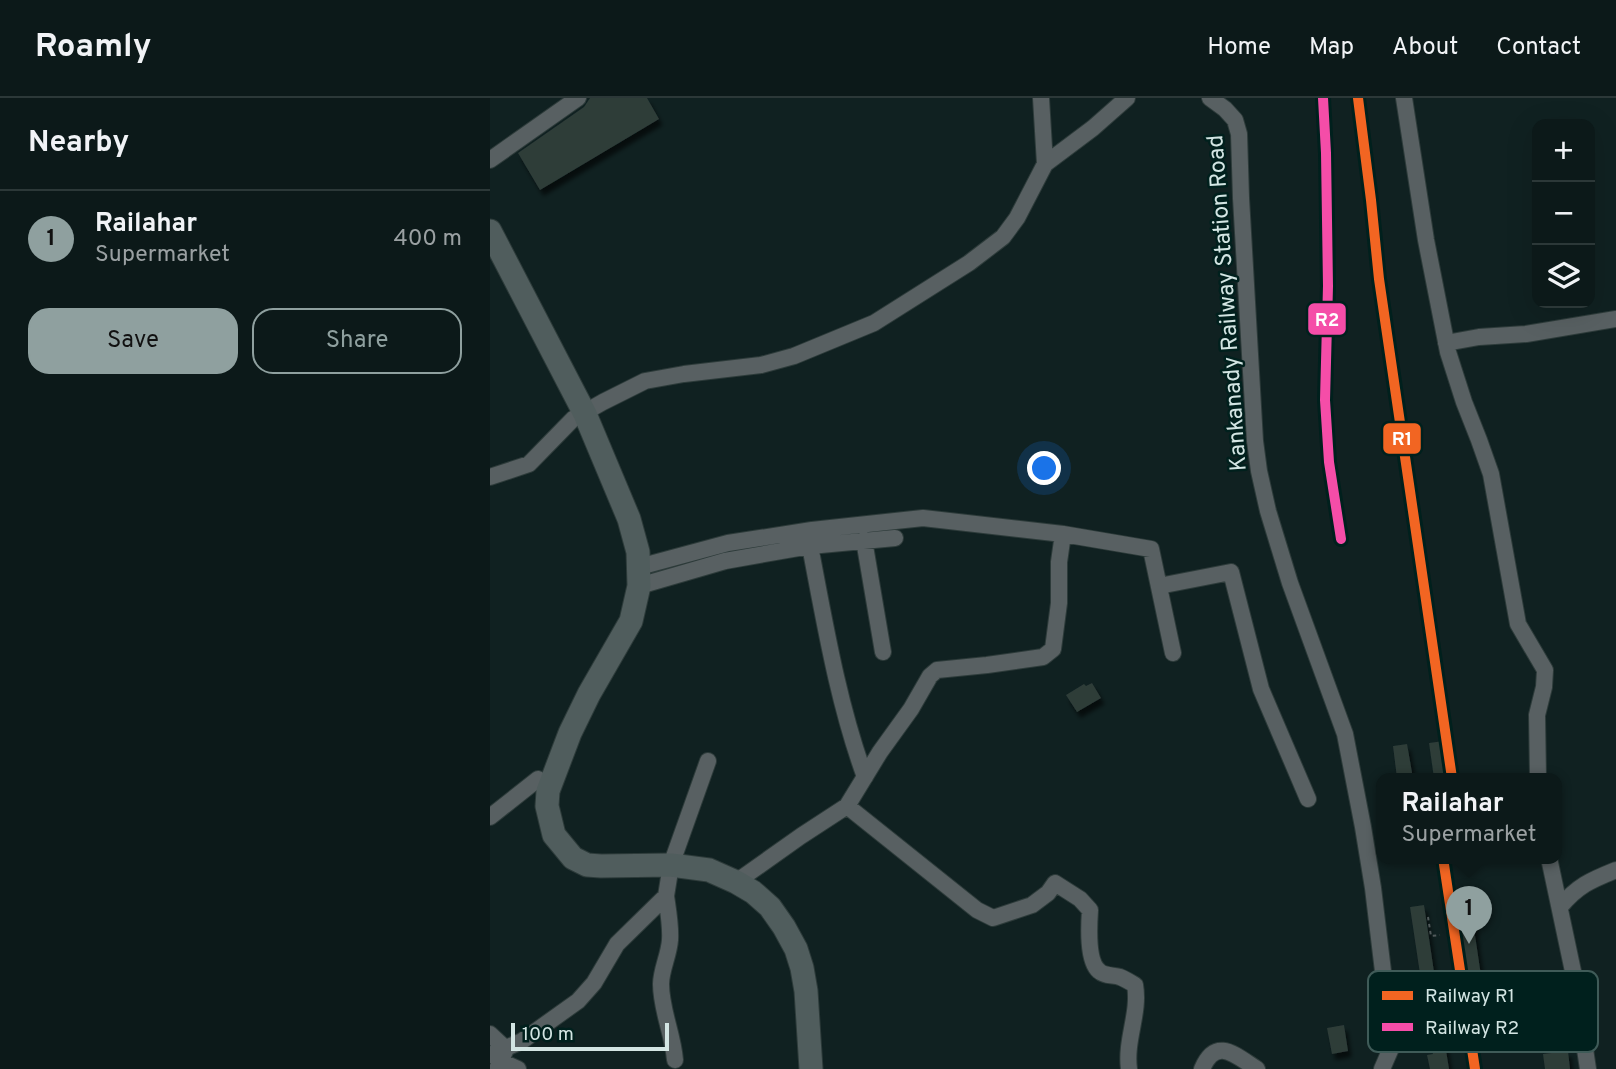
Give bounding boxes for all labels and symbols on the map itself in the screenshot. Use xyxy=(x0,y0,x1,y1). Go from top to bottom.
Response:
street label: Kankanady Railway Station Road xyxy=(1202,134,1255,472)
line badge: R2 xyxy=(1307,302,1347,336)
text: R2 xyxy=(1315,309,1339,333)
line badge: R1 xyxy=(1382,422,1422,455)
text: R1 xyxy=(1392,428,1412,452)
your location xyxy=(1027,451,1061,485)
pin: 1 xyxy=(1446,886,1492,944)
legend xyxy=(1368,971,1598,1052)
text: Railway R1 xyxy=(1425,985,1515,1009)
text: Railway R2 xyxy=(1425,1017,1519,1041)
scale bar xyxy=(511,1020,668,1052)

